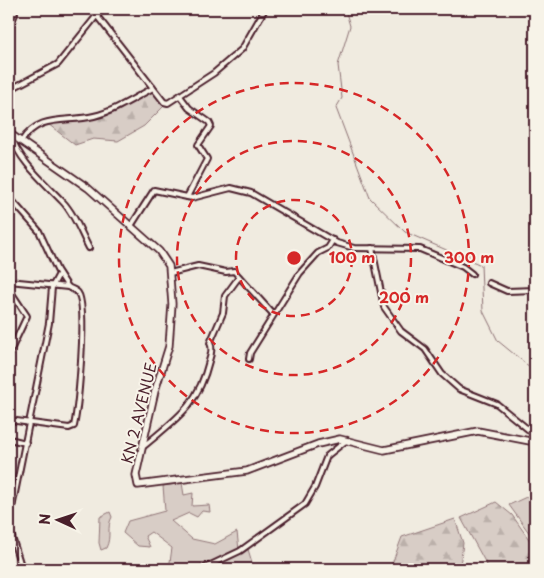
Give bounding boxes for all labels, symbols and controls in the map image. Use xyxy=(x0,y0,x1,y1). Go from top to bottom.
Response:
text: 100 m xyxy=(329,245,375,268)
text: 300 m xyxy=(444,245,494,268)
centre of rings xyxy=(285,249,303,267)
text: 200 m xyxy=(379,285,429,308)
street label: KN 2 AVENUE xyxy=(114,360,162,466)
north arrow xyxy=(32,496,82,546)
text: N xyxy=(34,513,55,525)

